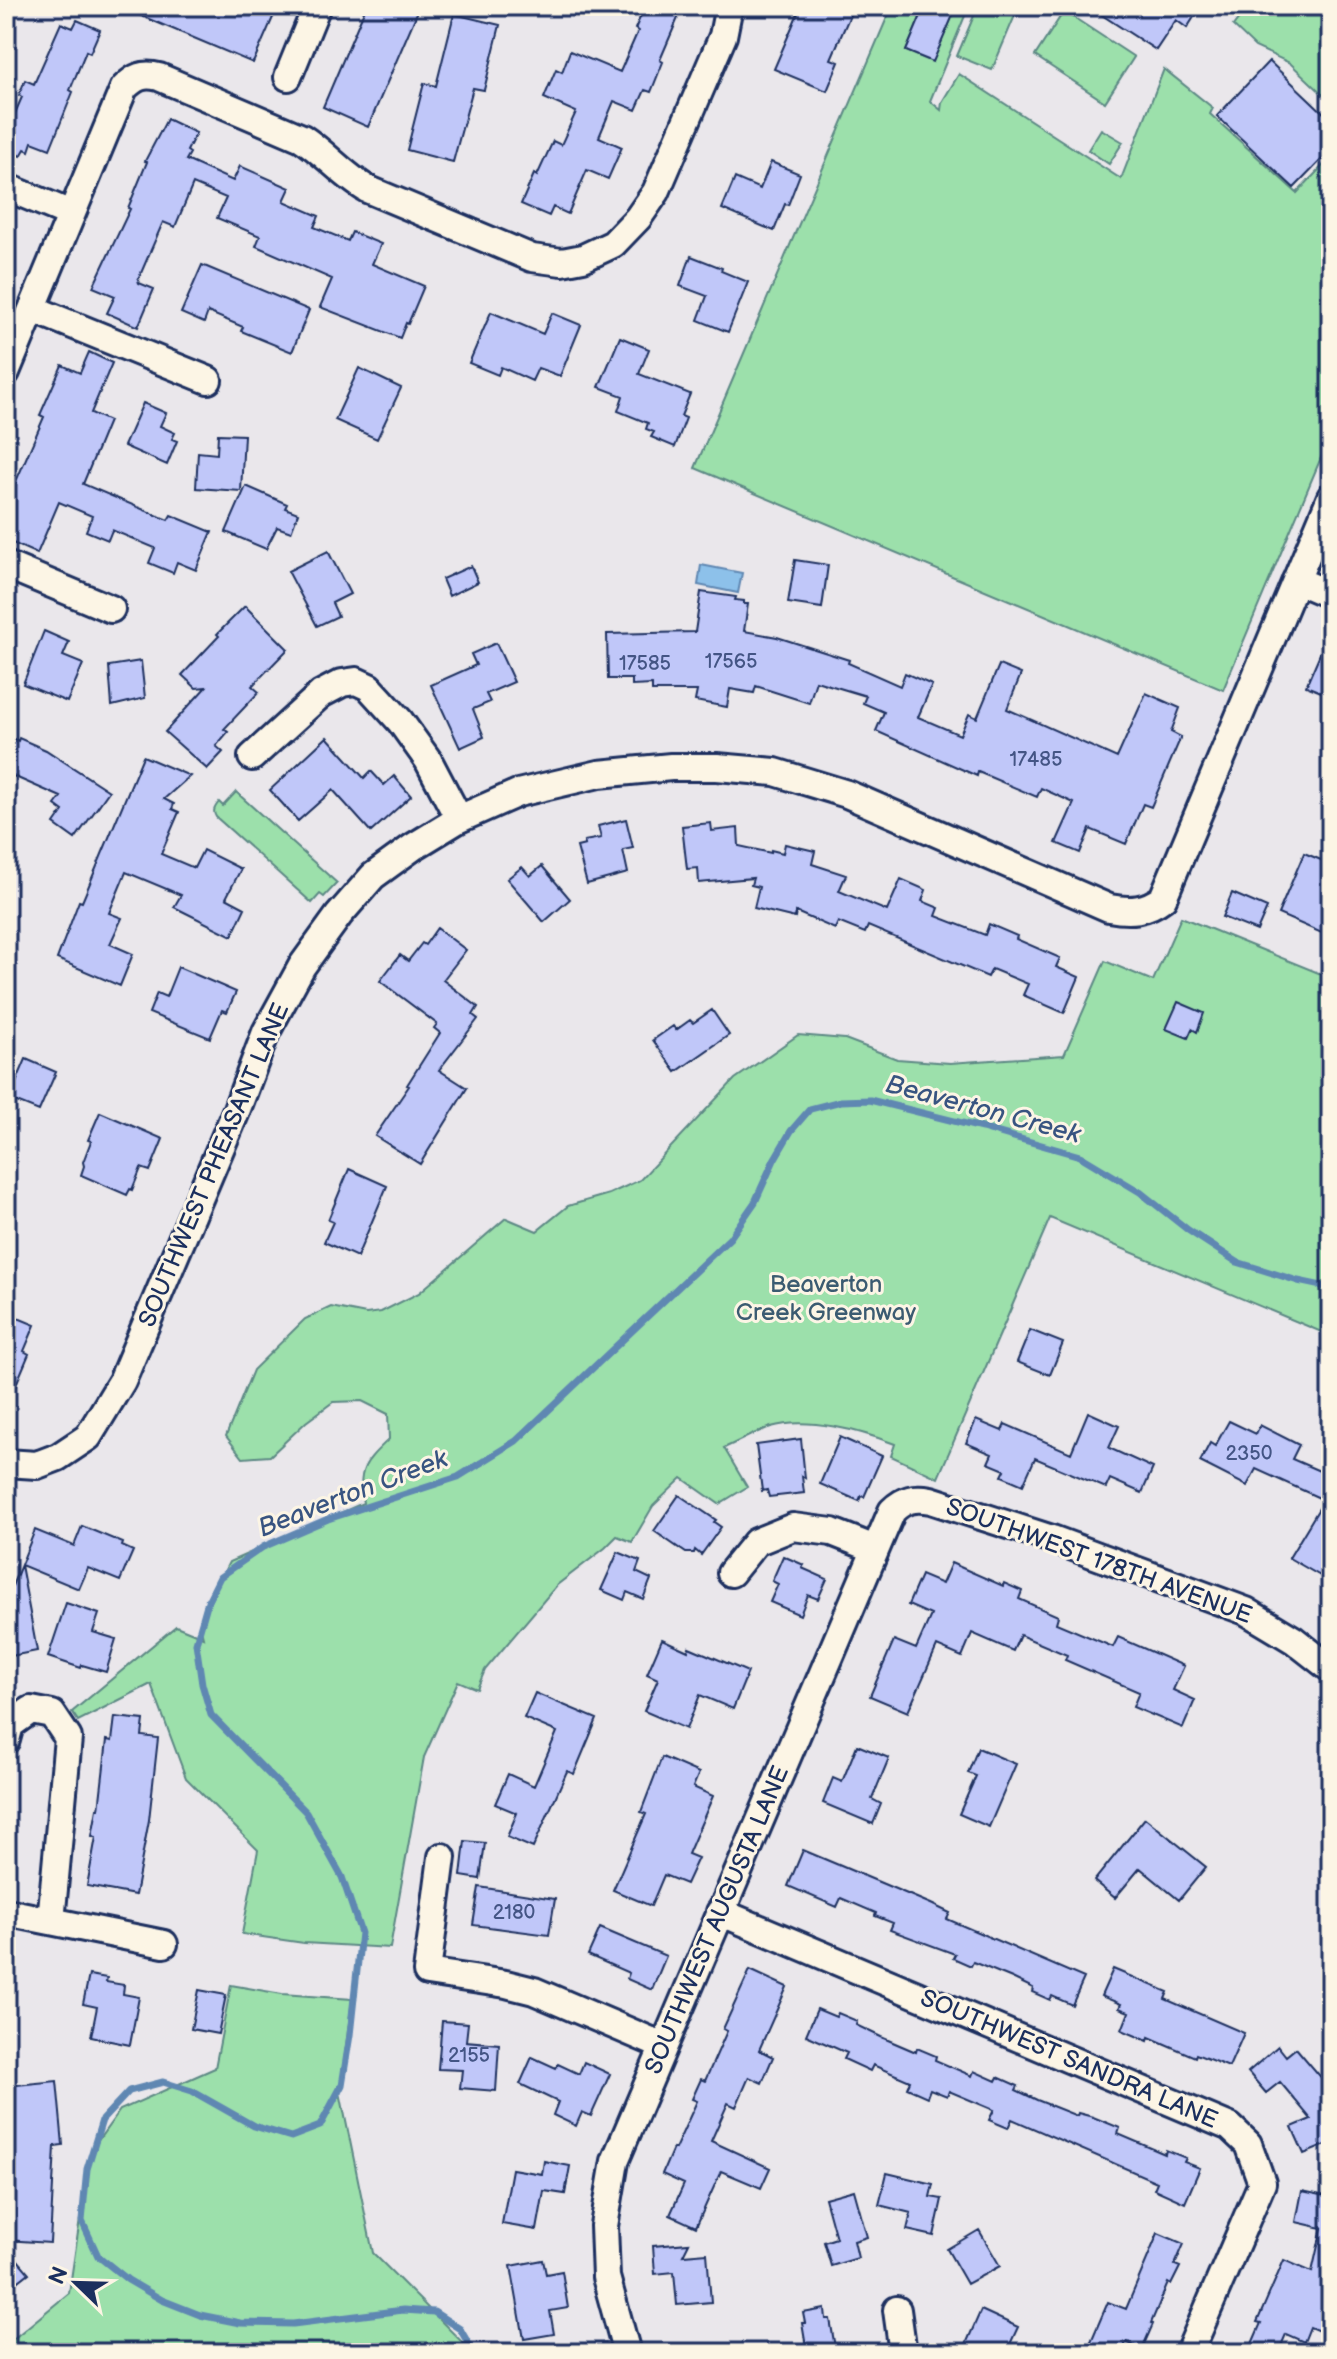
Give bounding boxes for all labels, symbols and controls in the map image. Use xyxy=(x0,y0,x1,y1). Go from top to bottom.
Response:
house number: 17565 xyxy=(705,650,757,674)
house number: 17585 xyxy=(619,652,671,676)
house number: 17485 xyxy=(1010,748,1062,772)
street label: SOUTHWEST PHEASANT LANE xyxy=(133,999,295,1331)
water label: Beaverton Creek xyxy=(882,1069,1085,1151)
park label: Beaverton Creek Greenway xyxy=(736,1270,916,1327)
house number: 2350 xyxy=(1226,1442,1272,1466)
water label: Beaverton Creek xyxy=(254,1443,453,1544)
street label: SOUTHWEST 178TH AVENUE xyxy=(942,1492,1256,1630)
street label: SOUTHWEST AUGUSTA LANE xyxy=(639,1762,795,2078)
house number: 2180 xyxy=(493,1901,535,1925)
street label: SOUTHWEST SANDRA LANE xyxy=(916,1983,1222,2135)
house number: 2155 xyxy=(448,2044,490,2068)
north arrow xyxy=(36,2243,116,2323)
text: N xyxy=(43,2263,75,2289)

